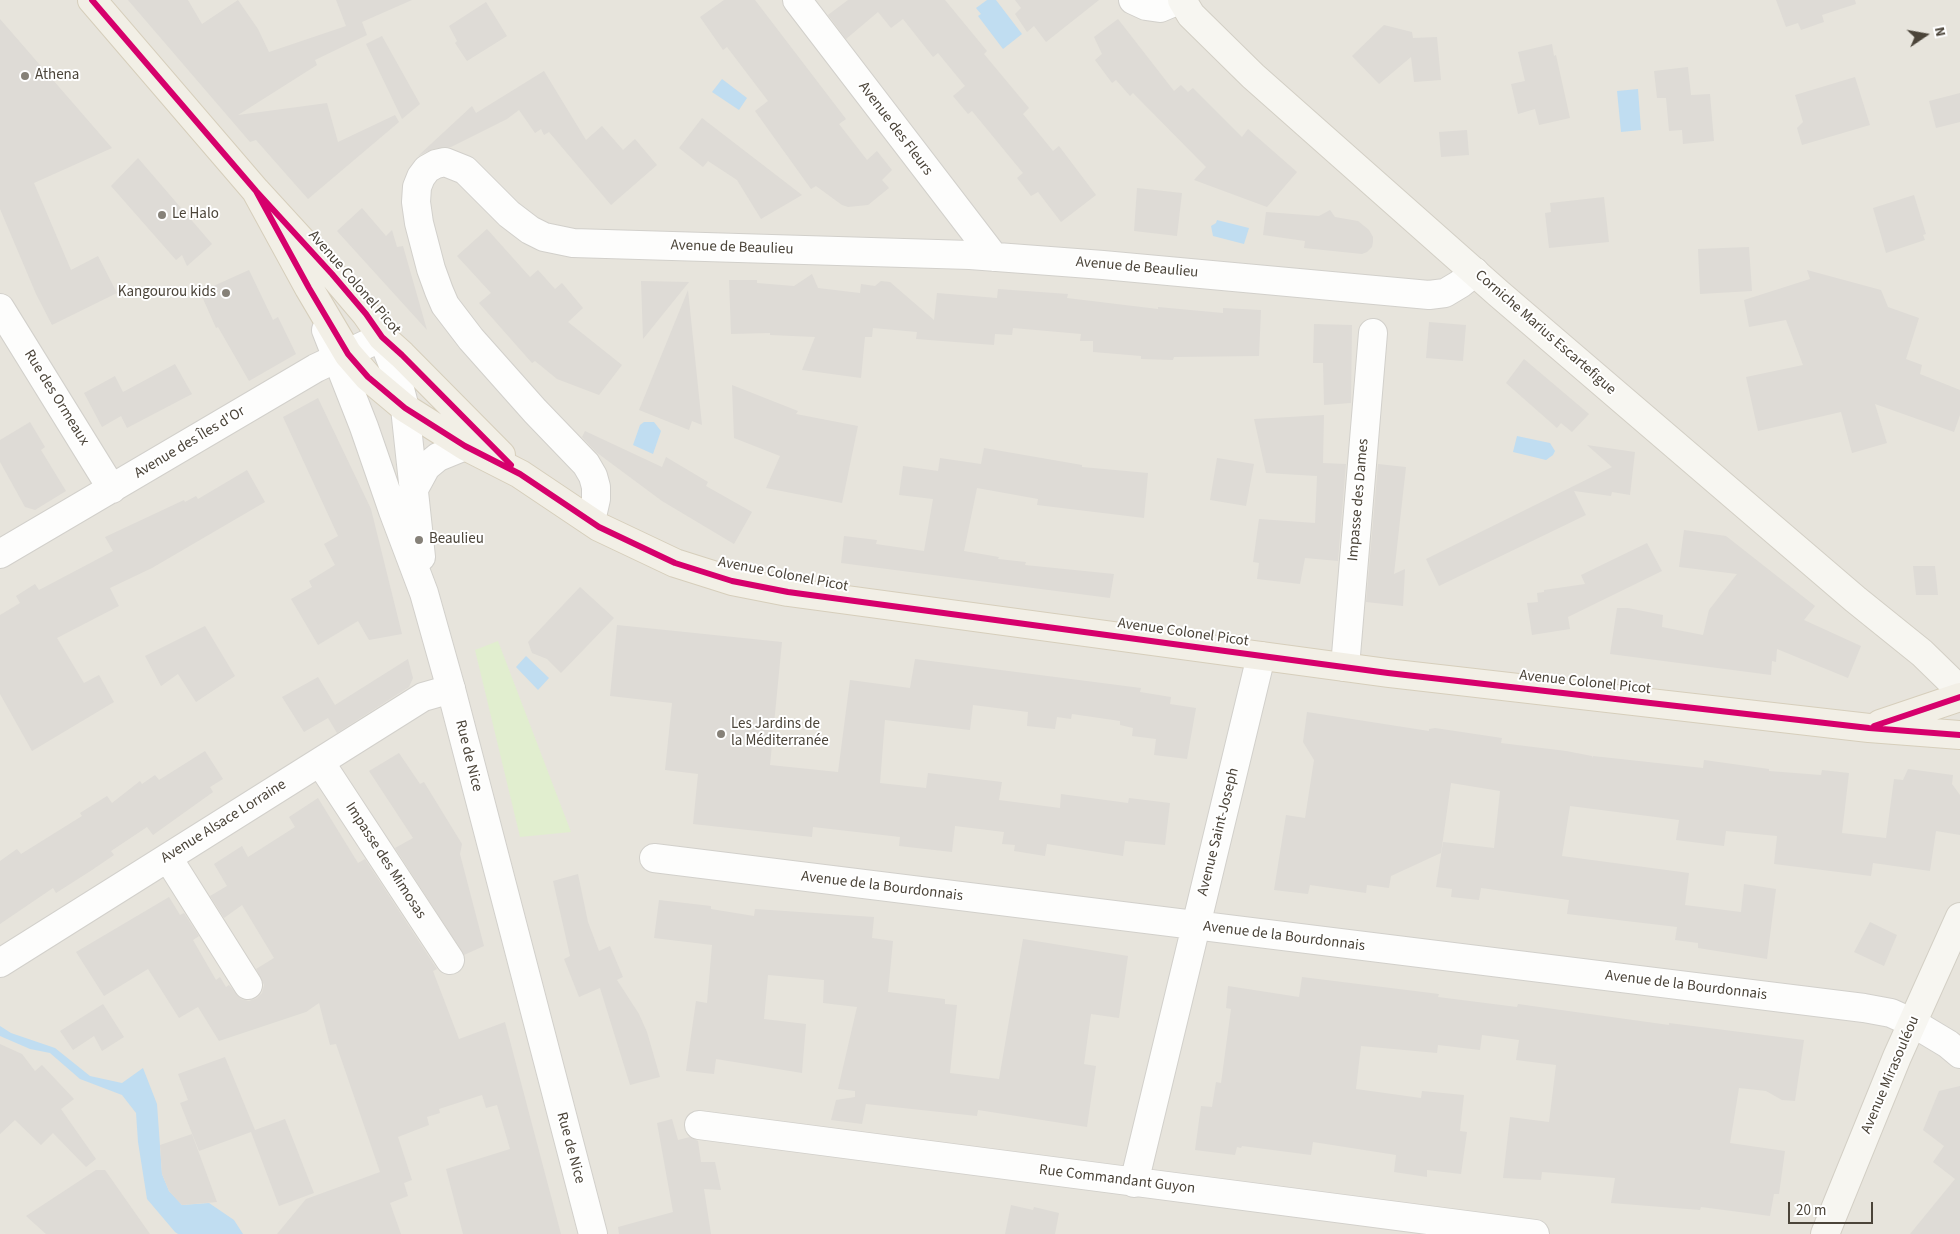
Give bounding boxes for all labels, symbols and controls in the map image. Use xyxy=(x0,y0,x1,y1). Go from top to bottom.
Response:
north arrow xyxy=(1900,10,1950,60)
text: N xyxy=(1929,25,1950,39)
place label: Athena xyxy=(35,67,79,85)
marker: Athena xyxy=(19,70,31,82)
street label: Avenue des Fleurs xyxy=(854,79,936,179)
place label: Le Halo xyxy=(172,206,219,224)
marker: Le Halo xyxy=(156,209,168,221)
street label: Avenue Colonel Picot xyxy=(304,227,404,339)
street label: Avenue de Beaulieu xyxy=(670,237,794,259)
street label: Avenue de Beaulieu xyxy=(1075,254,1199,282)
street label: Corniche Marius Escartefigue xyxy=(1471,267,1619,399)
place label: Kangourou kids xyxy=(118,284,216,302)
marker: Kangourou kids xyxy=(220,287,232,299)
street label: Rue des Ormeaux xyxy=(19,347,93,449)
street label: Avenue des Îles d'Or xyxy=(131,403,249,483)
street label: Impasse des Dames xyxy=(1345,438,1373,562)
place label: Beaulieu xyxy=(429,531,484,549)
marker: Beaulieu xyxy=(413,534,425,546)
street label: Avenue Colonel Picot xyxy=(716,554,850,596)
street label: Avenue Colonel Picot xyxy=(1116,615,1250,651)
street label: Avenue Colonel Picot xyxy=(1518,667,1652,699)
place label: Les Jardins de la Méditerranée xyxy=(731,716,829,751)
street label: Rue de Nice xyxy=(450,718,486,794)
marker: Les Jardins de la Méditerranée xyxy=(715,728,727,740)
street label: Avenue Saint-Joseph xyxy=(1194,766,1244,898)
street label: Avenue Alsace Lorraine xyxy=(158,776,290,868)
street label: Impasse des Mimosas xyxy=(341,799,429,923)
street label: Avenue de la Bourdonnais xyxy=(800,868,964,906)
street label: Avenue de la Bourdonnais xyxy=(1202,918,1366,956)
street label: Avenue de la Bourdonnais xyxy=(1604,967,1768,1005)
street label: Avenue Mirasouléou xyxy=(1858,1013,1924,1137)
street label: Rue de Nice xyxy=(552,1110,588,1186)
street label: Rue Commandant Guyon xyxy=(1038,1161,1196,1199)
scale bar xyxy=(1790,1192,1875,1224)
text: 20 m xyxy=(1796,1200,1826,1221)

